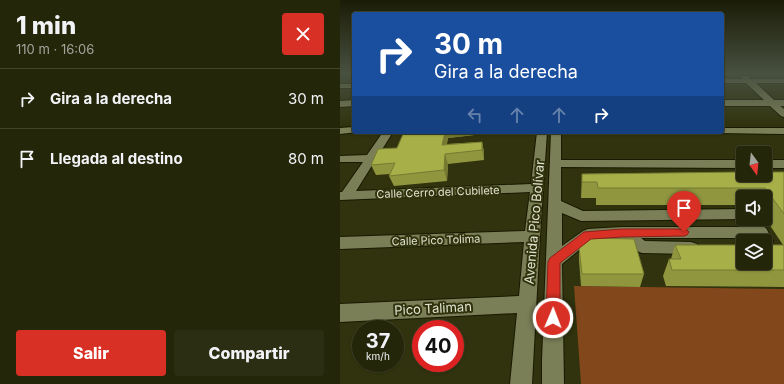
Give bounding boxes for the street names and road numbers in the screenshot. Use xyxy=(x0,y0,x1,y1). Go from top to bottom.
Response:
street label: Avenida Pico Bolívar xyxy=(521,159,547,285)
street label: Calle Cerro del Cubilete xyxy=(376,183,500,201)
street label: Calle Pico Tolima xyxy=(391,231,481,249)
street label: Pico Taliman xyxy=(394,298,472,318)

